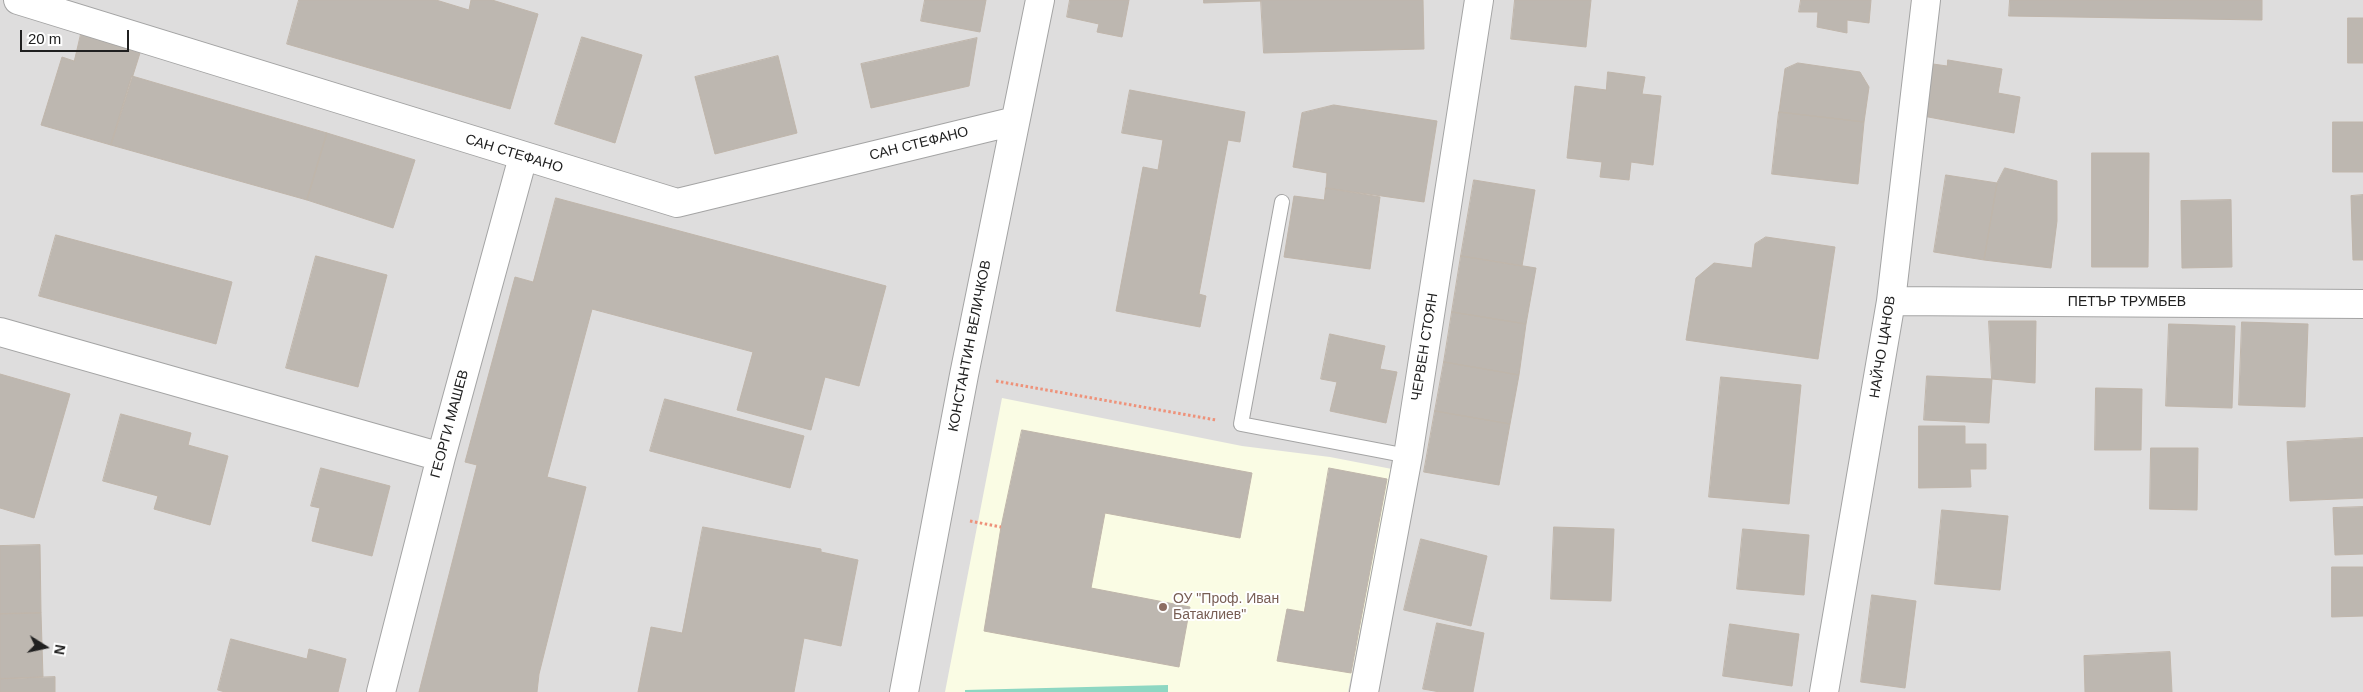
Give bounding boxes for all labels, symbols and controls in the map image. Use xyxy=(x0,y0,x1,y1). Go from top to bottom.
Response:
scale bar xyxy=(22,20,131,52)
text: 20 m xyxy=(28,30,61,47)
street label: САН СТЕФАНО xyxy=(868,124,970,164)
street label: САН СТЕФАНО xyxy=(463,131,565,177)
street label: КОНСТАНТИН ВЕЛИЧКОВ xyxy=(945,259,995,433)
street label: ЧЕРВЕН СТОЯН xyxy=(1408,292,1442,402)
street label: НАЙЧО ЦАНОВ xyxy=(1867,294,1899,400)
street label: ПЕТЪР ТРУМБЕВ xyxy=(2068,294,2186,310)
street label: ГЕОРГИ МАШЕВ xyxy=(427,368,473,480)
place label: ОУ "Проф. Иван Батаклиев" xyxy=(1173,591,1279,624)
marker: ОУ "Проф. Иван Батаклиев" xyxy=(1157,601,1169,613)
north arrow xyxy=(20,622,70,672)
text: N xyxy=(51,643,69,656)

